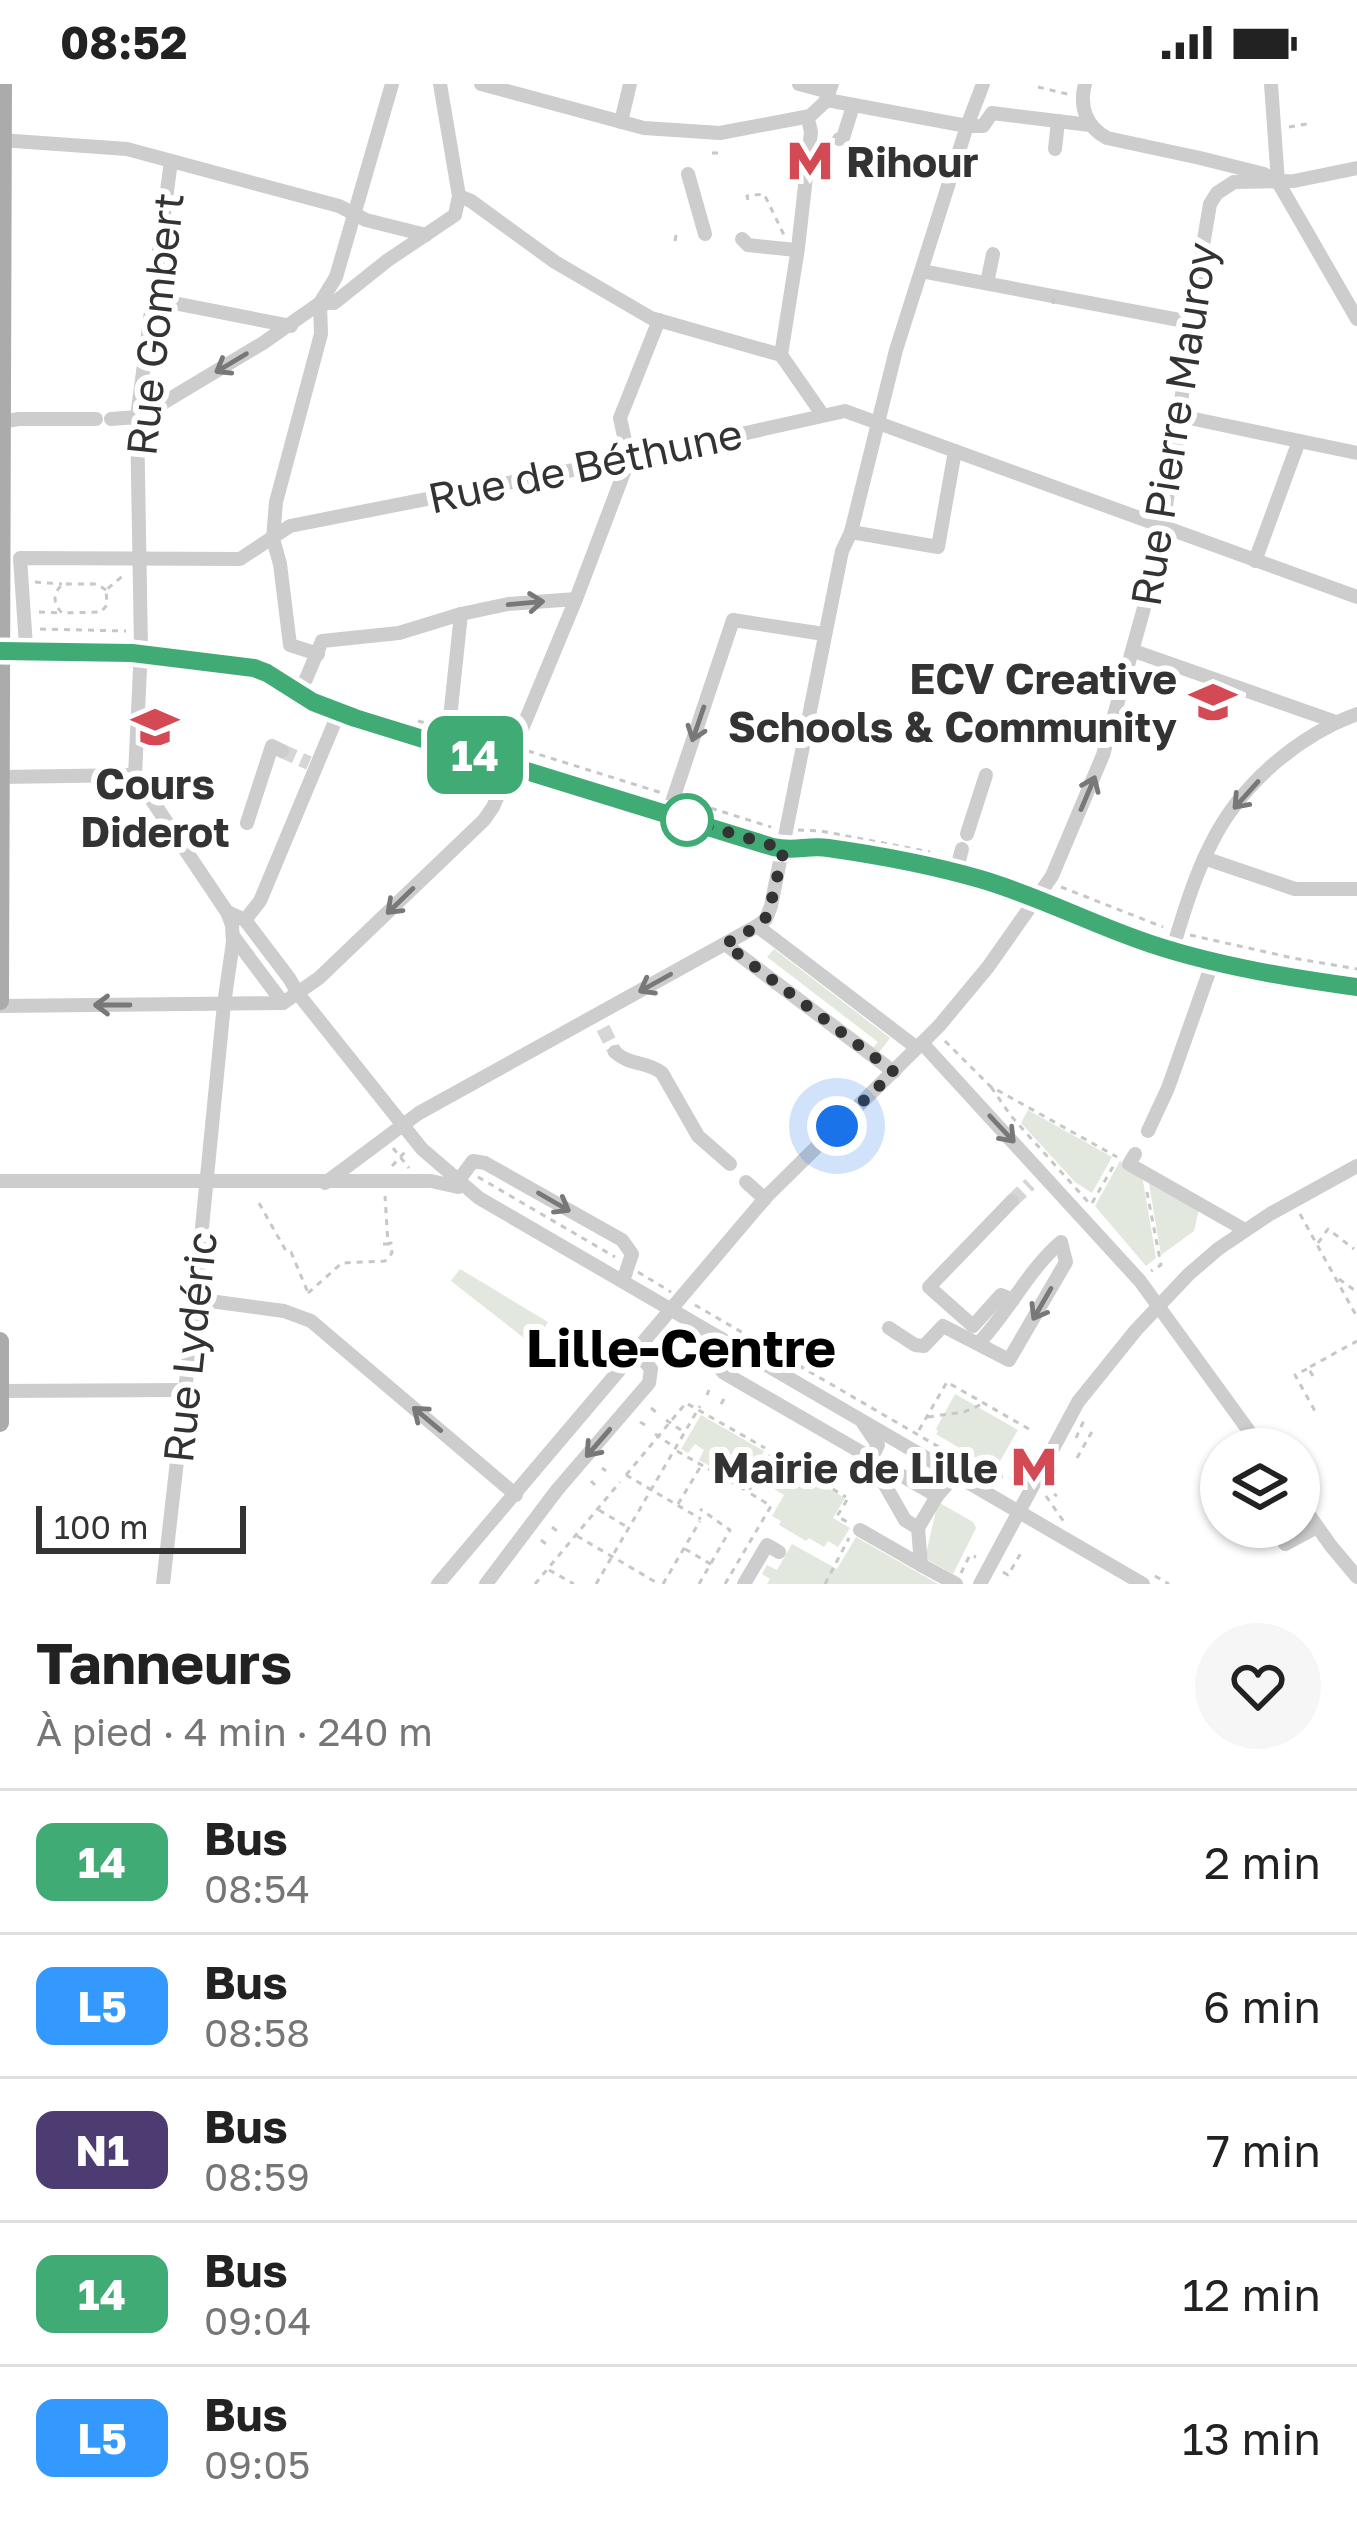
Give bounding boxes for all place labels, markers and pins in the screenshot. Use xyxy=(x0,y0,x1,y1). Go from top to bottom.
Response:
metro station icon: Rihour xyxy=(785,136,835,186)
place label: Rihour xyxy=(846,136,979,186)
place label: ECV Creative Schools & Community xyxy=(728,653,1177,751)
school or university icon: ECV Creative Schools & Community xyxy=(1188,677,1238,727)
school or university icon: Cours Diderot xyxy=(130,702,180,752)
place label: Cours Diderot xyxy=(80,758,230,856)
unlabelled marker xyxy=(662,795,712,845)
place label: Mairie de Lille xyxy=(712,1442,998,1492)
metro station icon: Mairie de Lille xyxy=(1009,1442,1059,1492)

